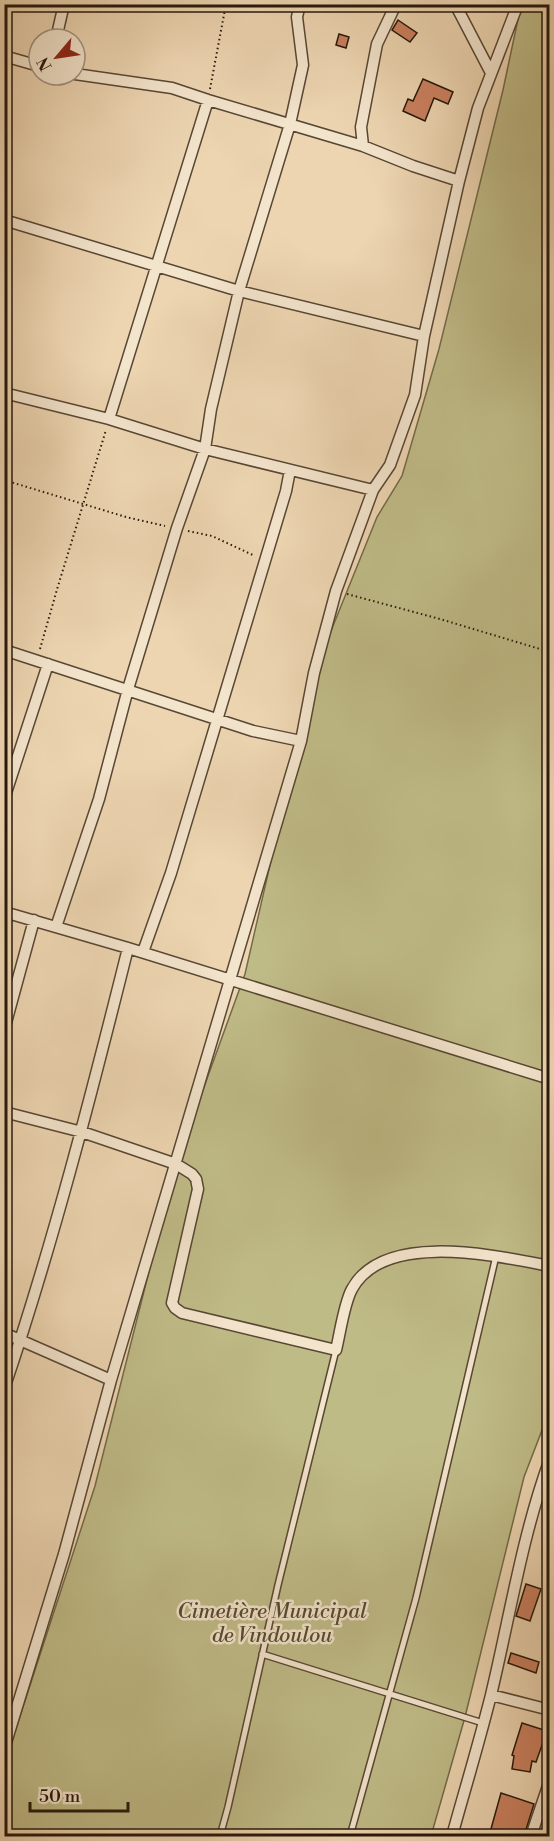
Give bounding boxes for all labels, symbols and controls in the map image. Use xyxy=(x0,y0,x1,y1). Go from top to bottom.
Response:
north arrow xyxy=(27,27,87,87)
text: N xyxy=(33,53,57,74)
park label: Cimetière Municipal de Vindoulou xyxy=(177,1599,367,1649)
scale bar xyxy=(30,1775,128,1813)
text: 50 m xyxy=(39,1785,81,1808)

